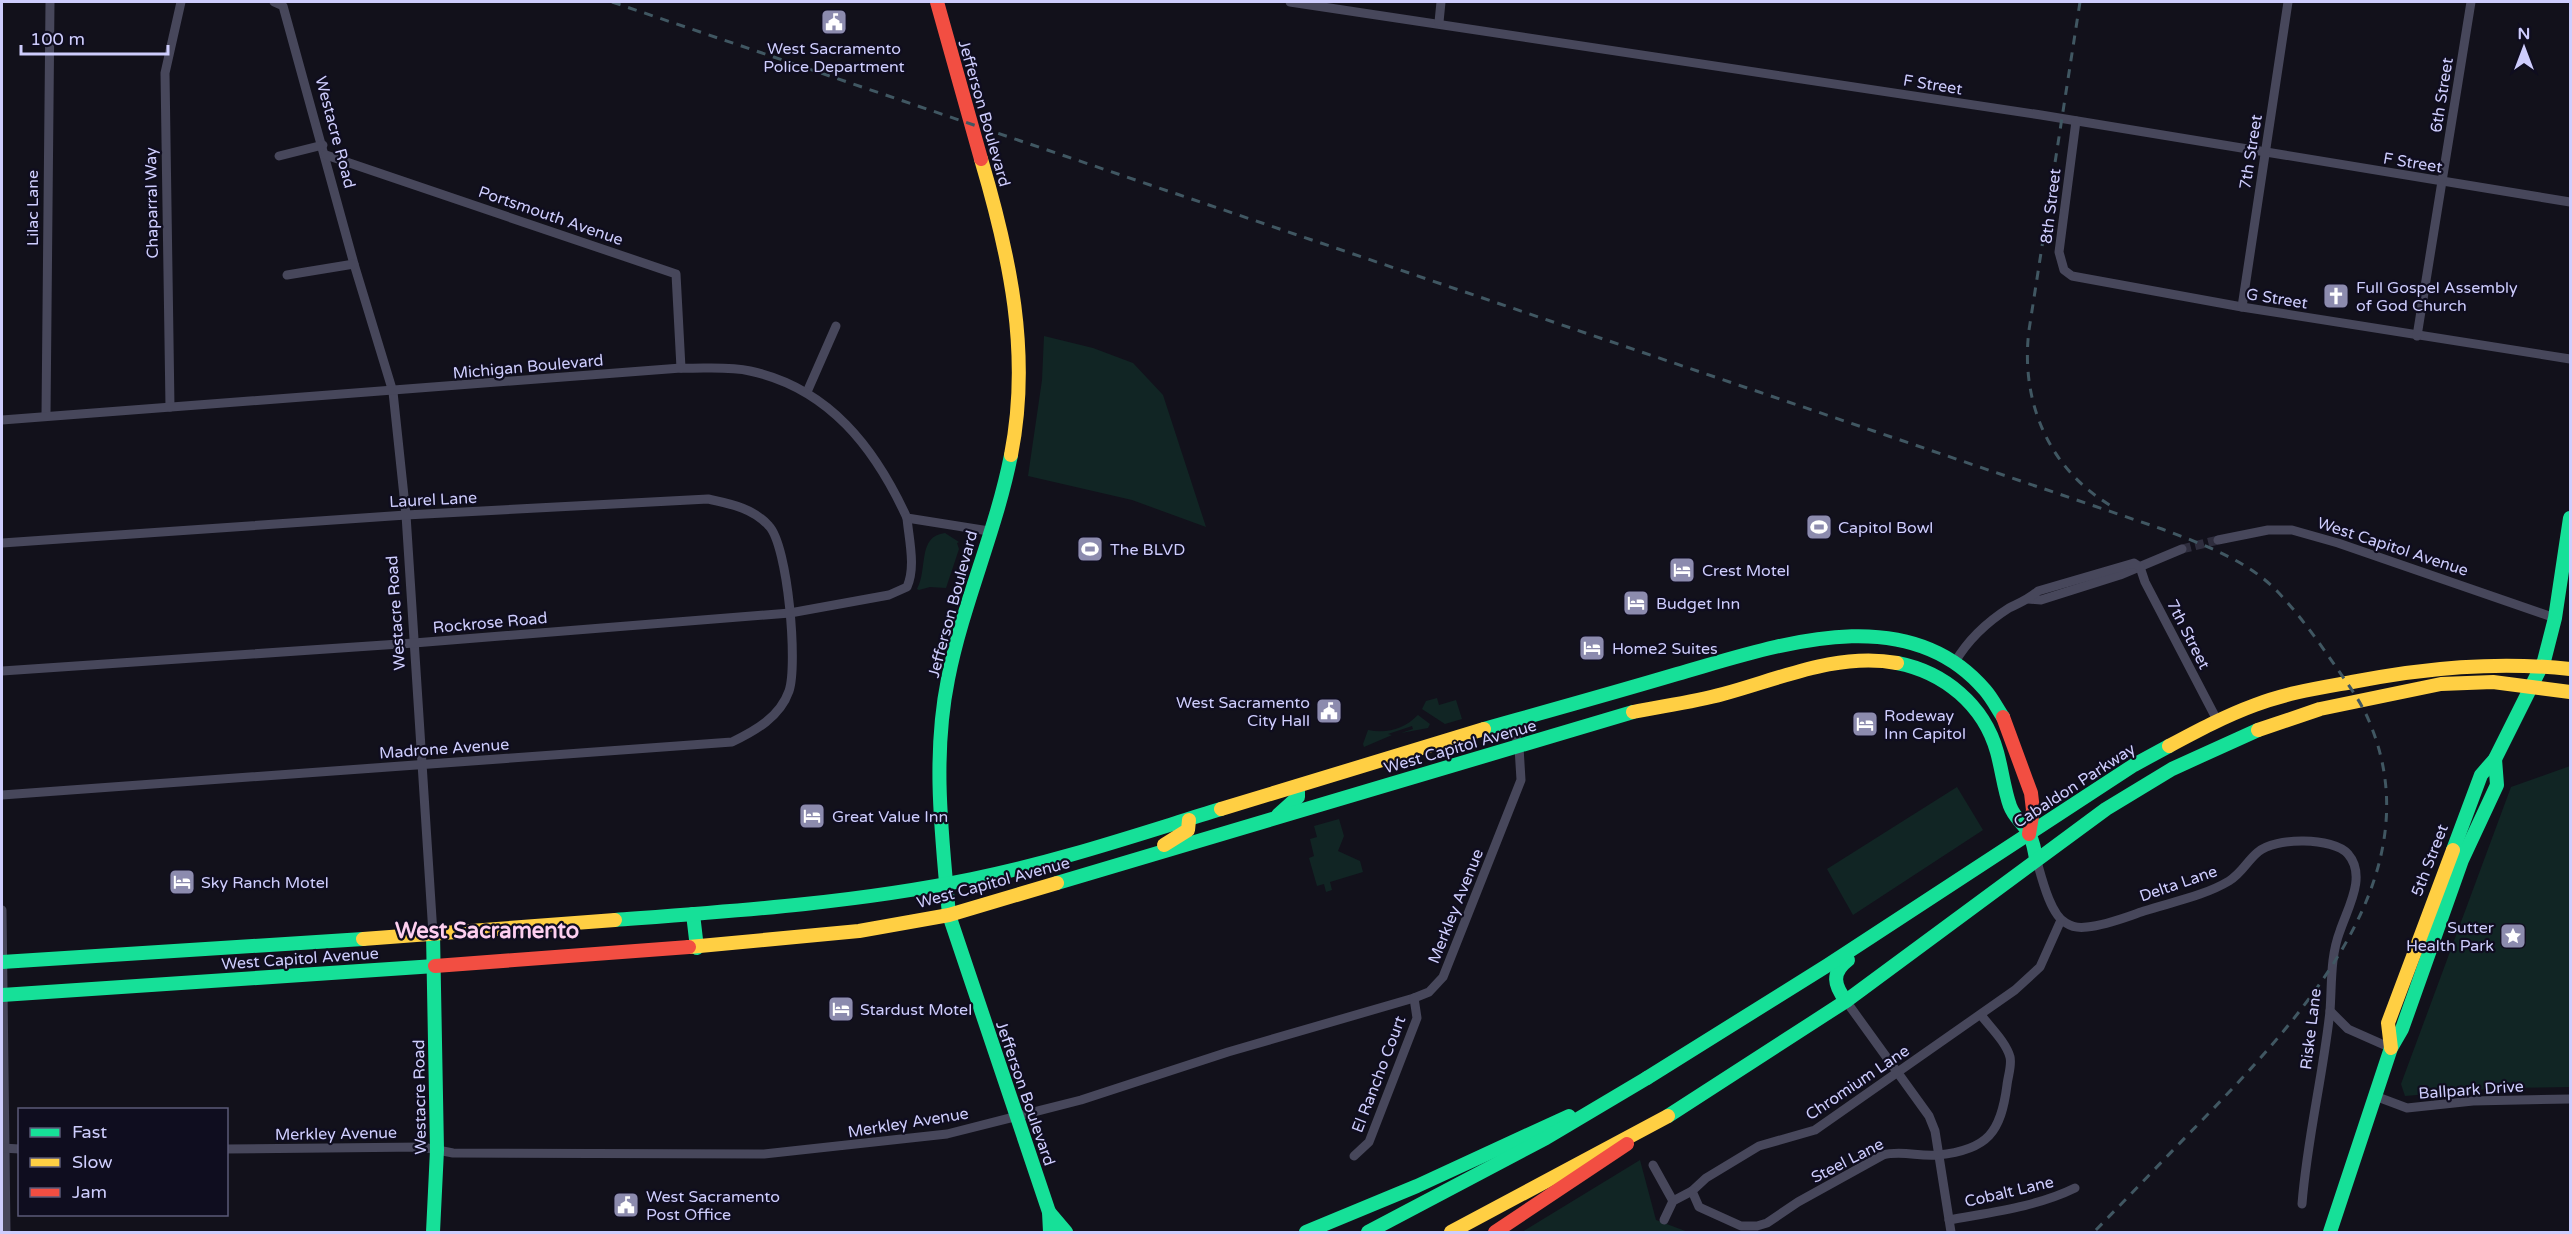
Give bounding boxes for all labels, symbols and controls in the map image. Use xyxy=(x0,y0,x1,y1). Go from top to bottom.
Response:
public building icon: West Sacramento Police Department xyxy=(819,7,849,37)
scale bar xyxy=(21,18,168,56)
north arrow xyxy=(2494,18,2554,78)
text: N xyxy=(2518,24,2530,44)
text: 100 m xyxy=(30,28,85,50)
street label: Jefferson Boulevard xyxy=(954,38,1015,189)
place label: West Sacramento Police Department xyxy=(763,39,905,77)
street label: 6th Street xyxy=(2426,56,2458,134)
street label: F Street xyxy=(1902,70,1964,100)
street label: Westacre Road xyxy=(310,74,360,190)
street label: 7th Street xyxy=(2235,113,2267,191)
street label: Chaparral Way xyxy=(141,147,163,259)
street label: F Street xyxy=(2382,148,2444,178)
street label: 8th Street xyxy=(2036,167,2066,245)
street label: Lilac Lane xyxy=(23,170,43,246)
street label: Portsmouth Avenue xyxy=(476,182,626,250)
place label: Full Gospel Assembly of God Church xyxy=(2356,278,2518,316)
church icon: Full Gospel Assembly of God Church xyxy=(2321,281,2351,311)
street label: G Street xyxy=(2245,284,2309,314)
street label: Michigan Boulevard xyxy=(452,350,604,384)
street label: Laurel Lane xyxy=(389,488,478,512)
sports icon: Capitol Bowl xyxy=(1804,512,1834,542)
street label: West Capitol Avenue xyxy=(2315,513,2471,581)
place label: Capitol Bowl xyxy=(1838,518,1933,538)
street label: Jefferson Boulevard xyxy=(924,528,982,680)
sports icon: The BLVD xyxy=(1075,534,1105,564)
place label: The BLVD xyxy=(1110,540,1185,560)
street label: Westacre Road xyxy=(382,555,410,671)
hotel icon: Crest Motel xyxy=(1667,555,1697,585)
place label: Crest Motel xyxy=(1702,561,1790,581)
hotel icon: Budget Inn xyxy=(1621,588,1651,618)
place label: Budget Inn xyxy=(1656,594,1740,614)
street label: 7th Street xyxy=(2162,596,2214,673)
street label: Rockrose Road xyxy=(432,608,548,638)
hotel icon: Home2 Suites xyxy=(1577,633,1607,663)
place label: Home2 Suites xyxy=(1612,639,1718,659)
place label: West Sacramento City Hall xyxy=(1176,693,1310,731)
public building icon: West Sacramento City Hall xyxy=(1314,696,1344,726)
place label: Rodeway Inn Capitol xyxy=(1884,706,1966,744)
hotel icon: Rodeway Inn Capitol xyxy=(1850,709,1880,739)
street label: West Capitol Avenue xyxy=(1382,716,1539,778)
street label: Madrone Avenue xyxy=(378,734,510,764)
street label: Cabaldon Parkway xyxy=(2010,739,2140,833)
hotel icon: Great Value Inn xyxy=(797,801,827,831)
place label: Great Value Inn xyxy=(832,807,948,827)
street label: 5th Street xyxy=(2407,821,2453,899)
street label: Merkley Avenue xyxy=(1424,846,1488,967)
street label: West Capitol Avenue xyxy=(914,853,1072,913)
street label: Delta Lane xyxy=(2137,861,2220,907)
hotel icon: Sky Ranch Motel xyxy=(167,867,197,897)
place label: Sky Ranch Motel xyxy=(201,873,329,893)
district label: West Sacramento xyxy=(395,918,579,944)
place label: Sutter Health Park xyxy=(2406,918,2495,956)
place icon: Sutter Health Park xyxy=(2498,921,2528,951)
street label: West Capitol Avenue xyxy=(221,944,379,974)
street label: Riske Lane xyxy=(2296,987,2326,1071)
hotel icon: Stardust Motel xyxy=(826,994,856,1024)
place label: Stardust Motel xyxy=(860,1000,972,1020)
street label: El Rancho Court xyxy=(1348,1013,1410,1135)
street label: Jefferson Boulevard xyxy=(991,1018,1059,1168)
street label: Westacre Road xyxy=(409,1039,431,1155)
street label: Chromium Lane xyxy=(1802,1041,1913,1125)
street label: Ballpark Drive xyxy=(2418,1076,2524,1104)
street label: Merkley Avenue xyxy=(846,1104,970,1142)
legend xyxy=(18,1108,228,1216)
text: Fast xyxy=(72,1121,107,1143)
street label: Merkley Avenue xyxy=(275,1123,397,1145)
street label: Steel Lane xyxy=(1808,1134,1887,1188)
text: Slow xyxy=(72,1151,113,1173)
street label: Cobalt Lane xyxy=(1963,1172,2056,1212)
text: Jam xyxy=(72,1181,107,1203)
place label: West Sacramento Post Office xyxy=(646,1187,780,1225)
public building icon: West Sacramento Post Office xyxy=(611,1190,641,1220)

